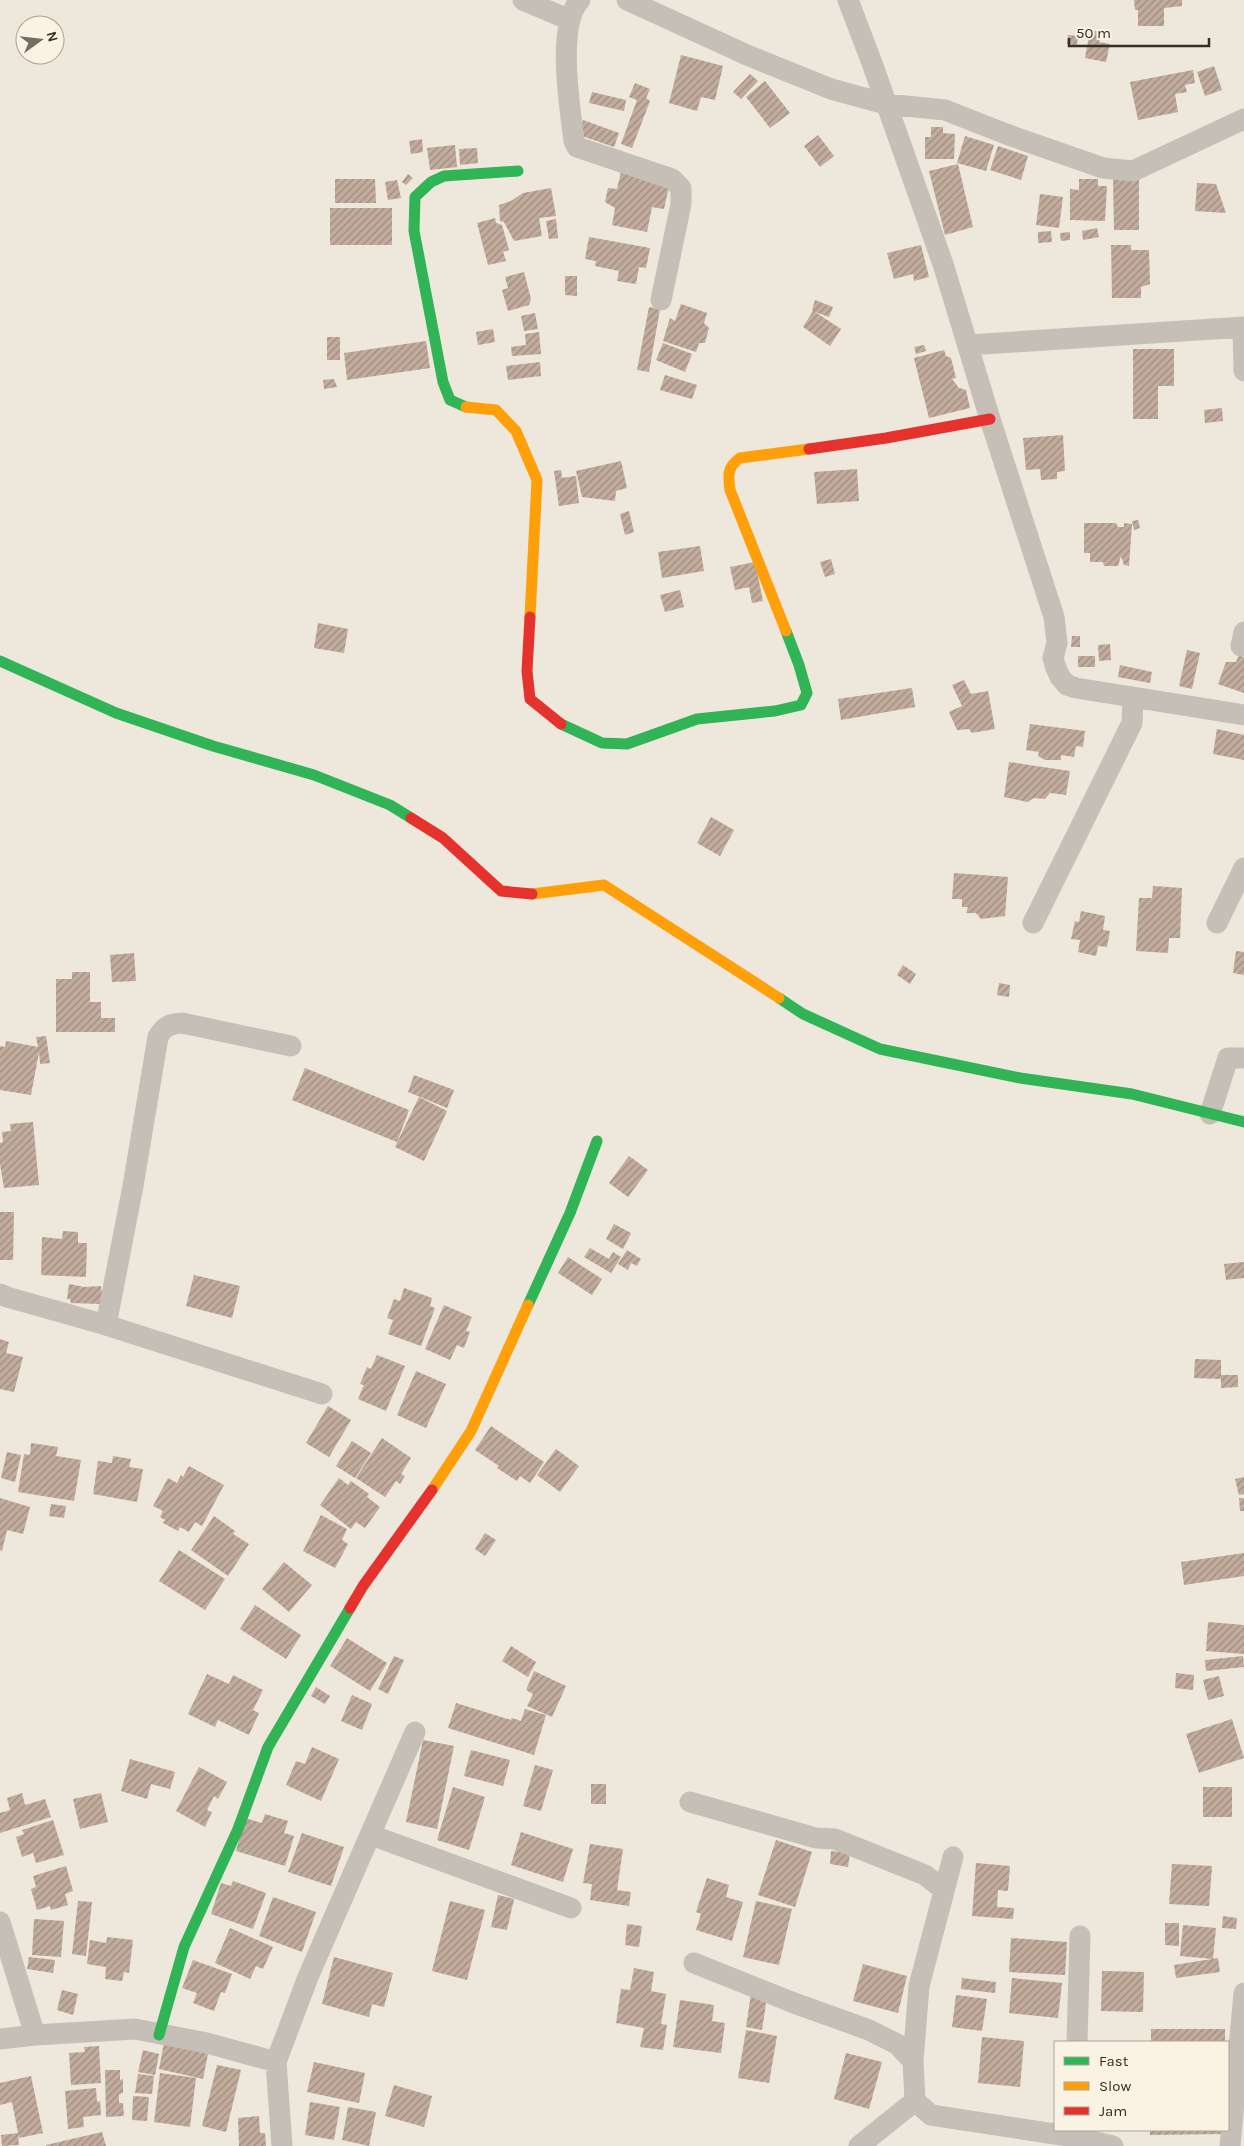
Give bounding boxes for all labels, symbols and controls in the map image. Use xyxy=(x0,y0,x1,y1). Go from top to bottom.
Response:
north arrow xyxy=(15,15,65,65)
scale bar xyxy=(1069,15,1209,47)
text: 50 m xyxy=(1076,24,1111,42)
text: N xyxy=(43,30,62,44)
legend xyxy=(1054,2041,1229,2131)
text: Fast xyxy=(1099,2052,1129,2070)
text: Slow xyxy=(1099,2077,1131,2095)
text: Jam xyxy=(1099,2102,1127,2120)

